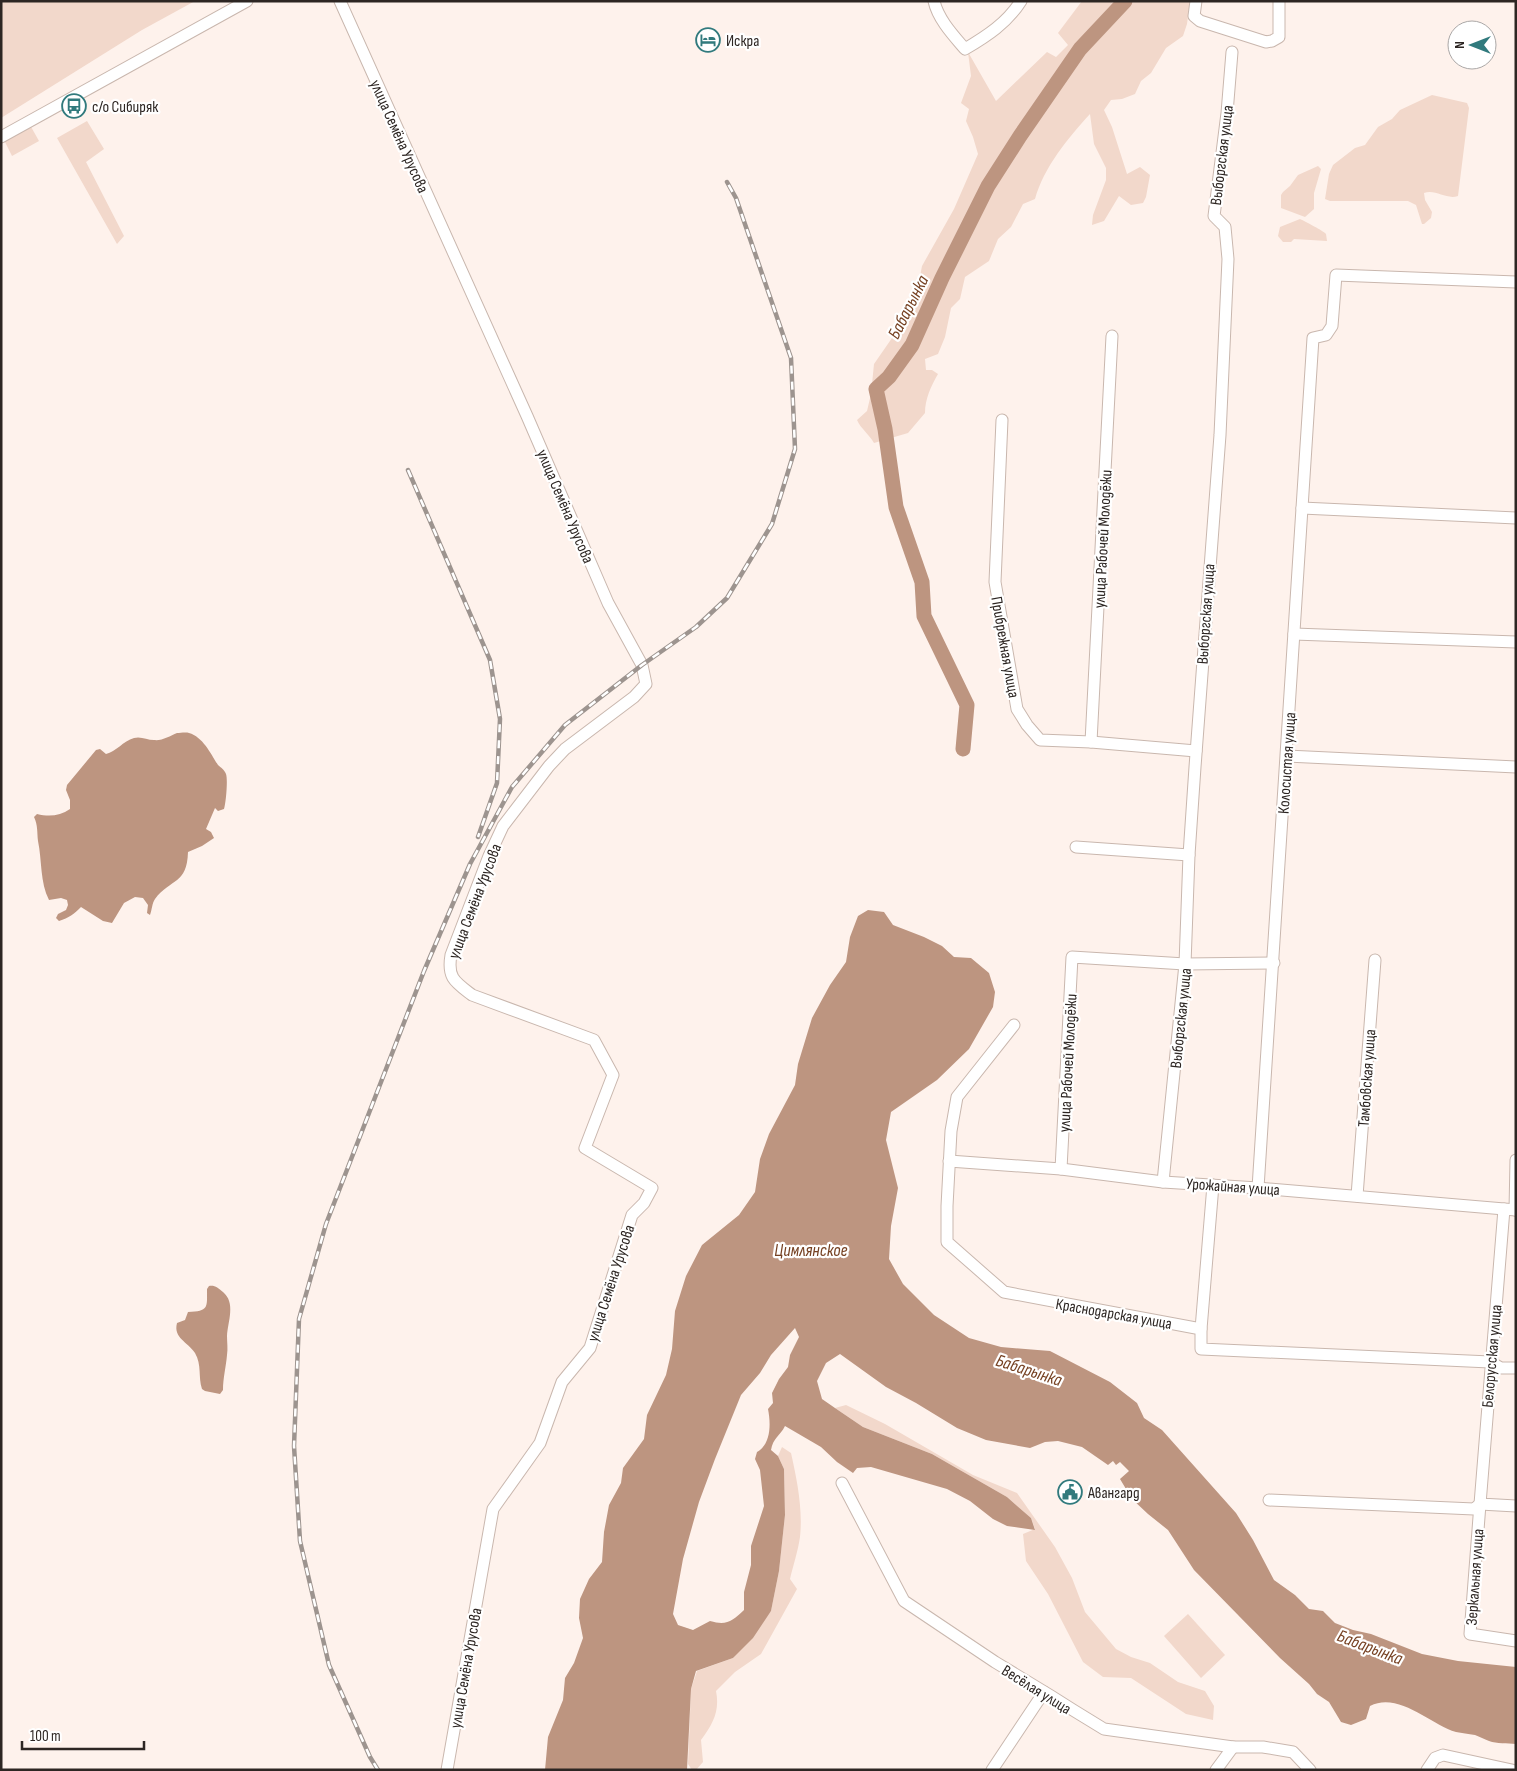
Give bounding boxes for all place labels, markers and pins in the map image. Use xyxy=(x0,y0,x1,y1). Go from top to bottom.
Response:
hotel icon: Искра xyxy=(695,27,721,53)
place label: Искра xyxy=(726,32,759,51)
bus stop icon: с/о Сибиряк xyxy=(61,93,87,119)
place label: с/о Сибиряк xyxy=(92,98,159,117)
public building icon: Авангард xyxy=(1057,1479,1083,1505)
place label: Авангард xyxy=(1087,1484,1140,1503)

